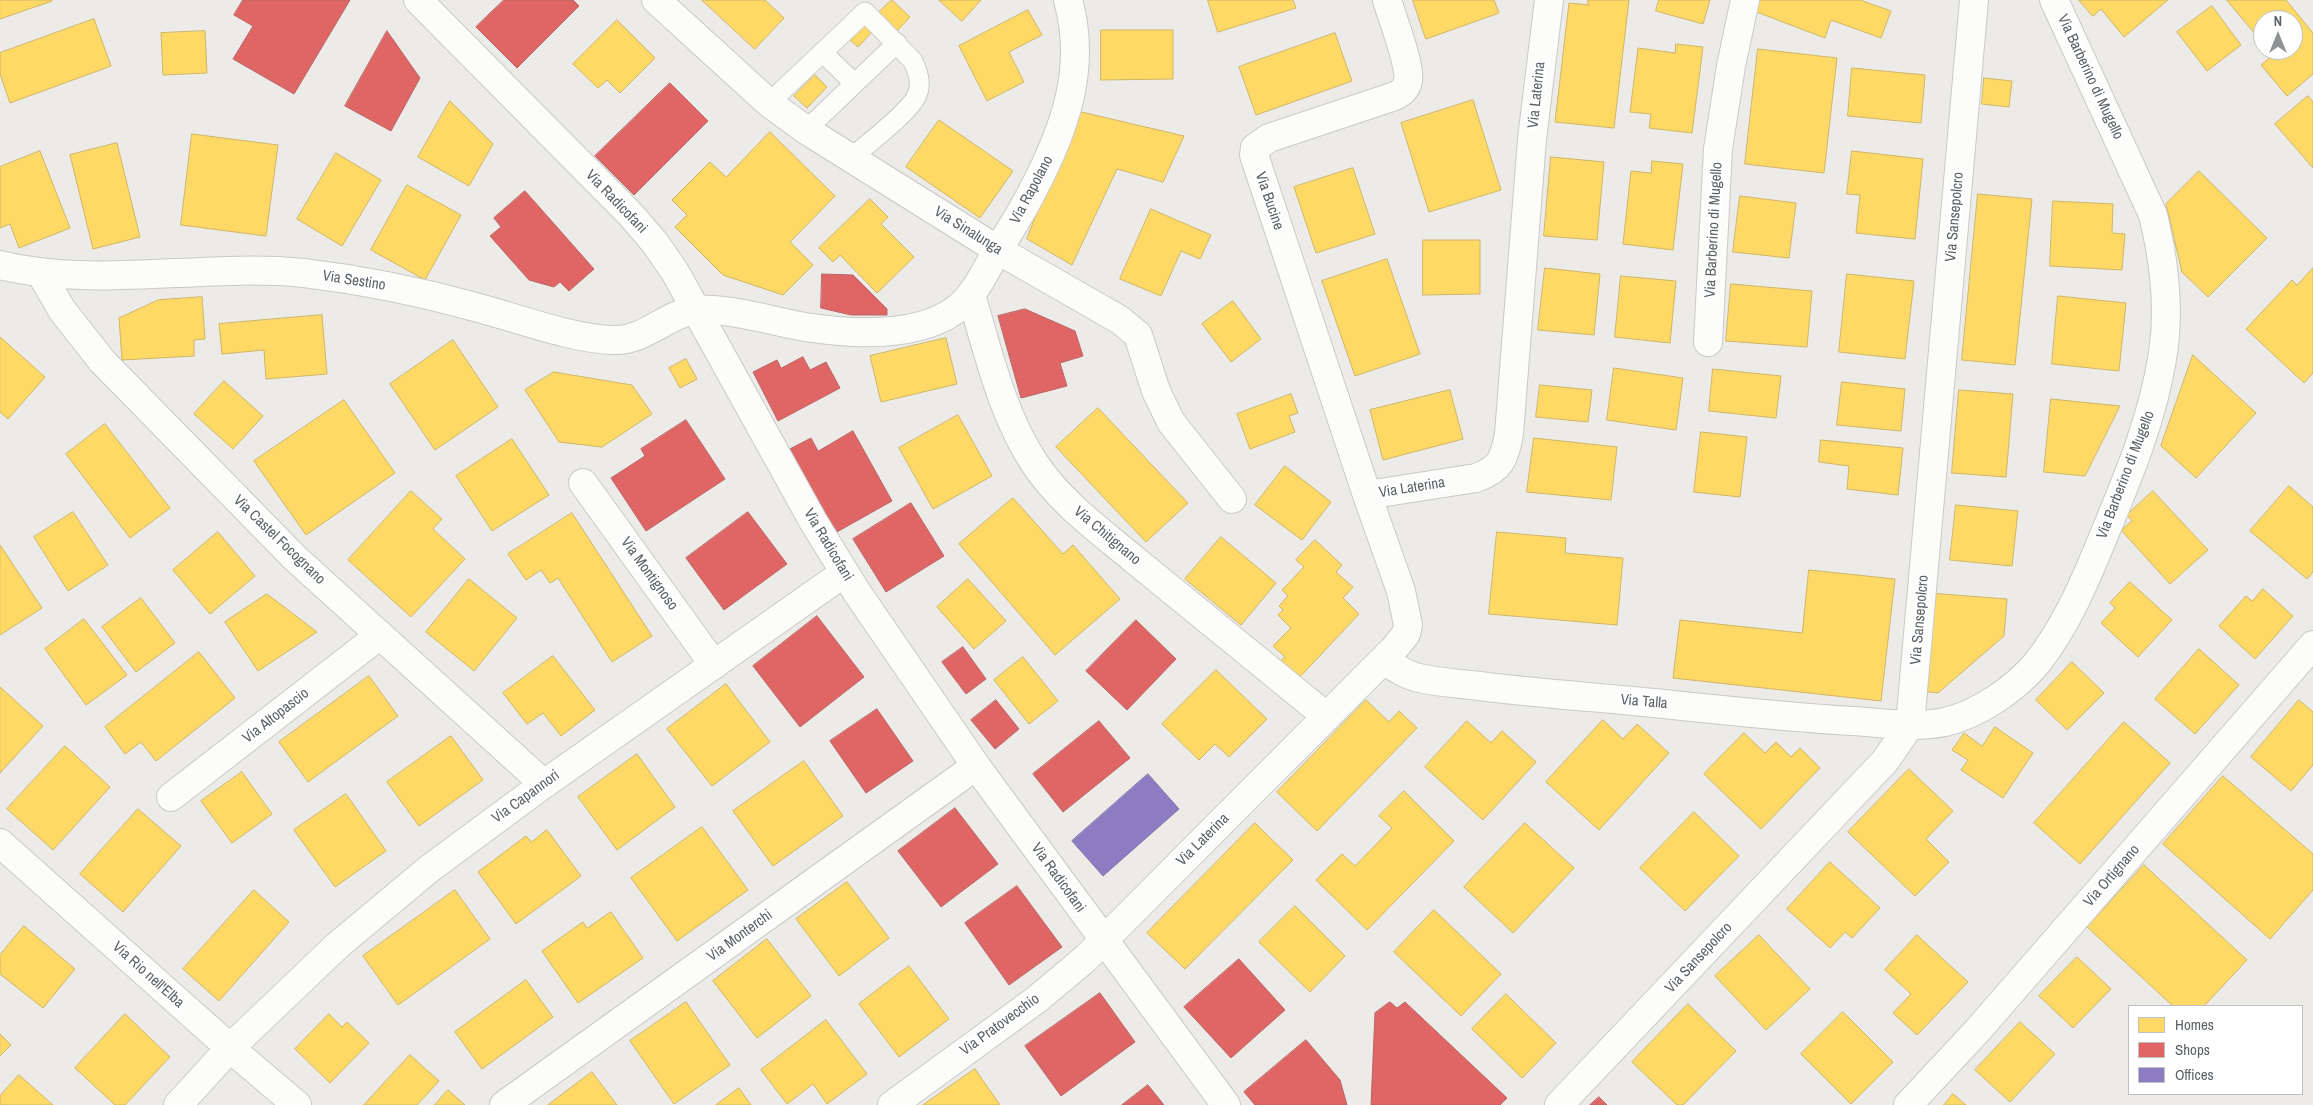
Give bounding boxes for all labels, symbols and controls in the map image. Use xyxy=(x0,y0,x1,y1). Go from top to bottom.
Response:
north arrow xyxy=(2253,10,2303,60)
street label: Via Barberino di Mugello xyxy=(2053,12,2127,142)
text: N xyxy=(2274,12,2282,30)
street label: Via Laterina xyxy=(1525,61,1549,129)
street label: Via Rapolano xyxy=(1007,153,1057,227)
street label: Via Barberino di Mugello xyxy=(1701,162,1727,298)
street label: Via Radicofani xyxy=(581,167,651,237)
street label: Via Bucine xyxy=(1251,170,1287,232)
street label: Via Sansepolcro xyxy=(1942,171,1968,263)
street label: Via Sinalunga xyxy=(931,203,1005,259)
street label: Via Sestino xyxy=(321,267,387,295)
street label: Via Barberino di Mugello xyxy=(2093,408,2159,542)
street label: Via Laterina xyxy=(1378,474,1446,502)
street label: Via Castel Focognano xyxy=(229,492,329,588)
street label: Via Chitignano xyxy=(1070,503,1144,569)
street label: Via Radicofani xyxy=(799,506,857,584)
street label: Via Montignoso xyxy=(616,534,682,614)
street label: Via Sansepolcro xyxy=(1907,574,1933,666)
street label: Via Altopascio xyxy=(239,685,313,747)
street label: Via Talla xyxy=(1620,691,1668,713)
street label: Via Capannori xyxy=(489,766,563,828)
street label: Via Laterina xyxy=(1173,810,1233,870)
street label: Via Radicofani xyxy=(1027,840,1089,916)
street label: Via Ortignano xyxy=(2080,841,2144,911)
street label: Via Monterchi xyxy=(704,906,776,966)
street label: Via Sansepolcro xyxy=(1662,919,1736,997)
street label: Via Rio nell'Elba xyxy=(108,938,188,1012)
street label: Via Pratovecchio xyxy=(957,990,1043,1060)
legend xyxy=(2128,1005,2303,1095)
text: Homes xyxy=(2175,1014,2214,1035)
text: Shops xyxy=(2175,1039,2210,1060)
text: Offices xyxy=(2175,1064,2214,1085)

